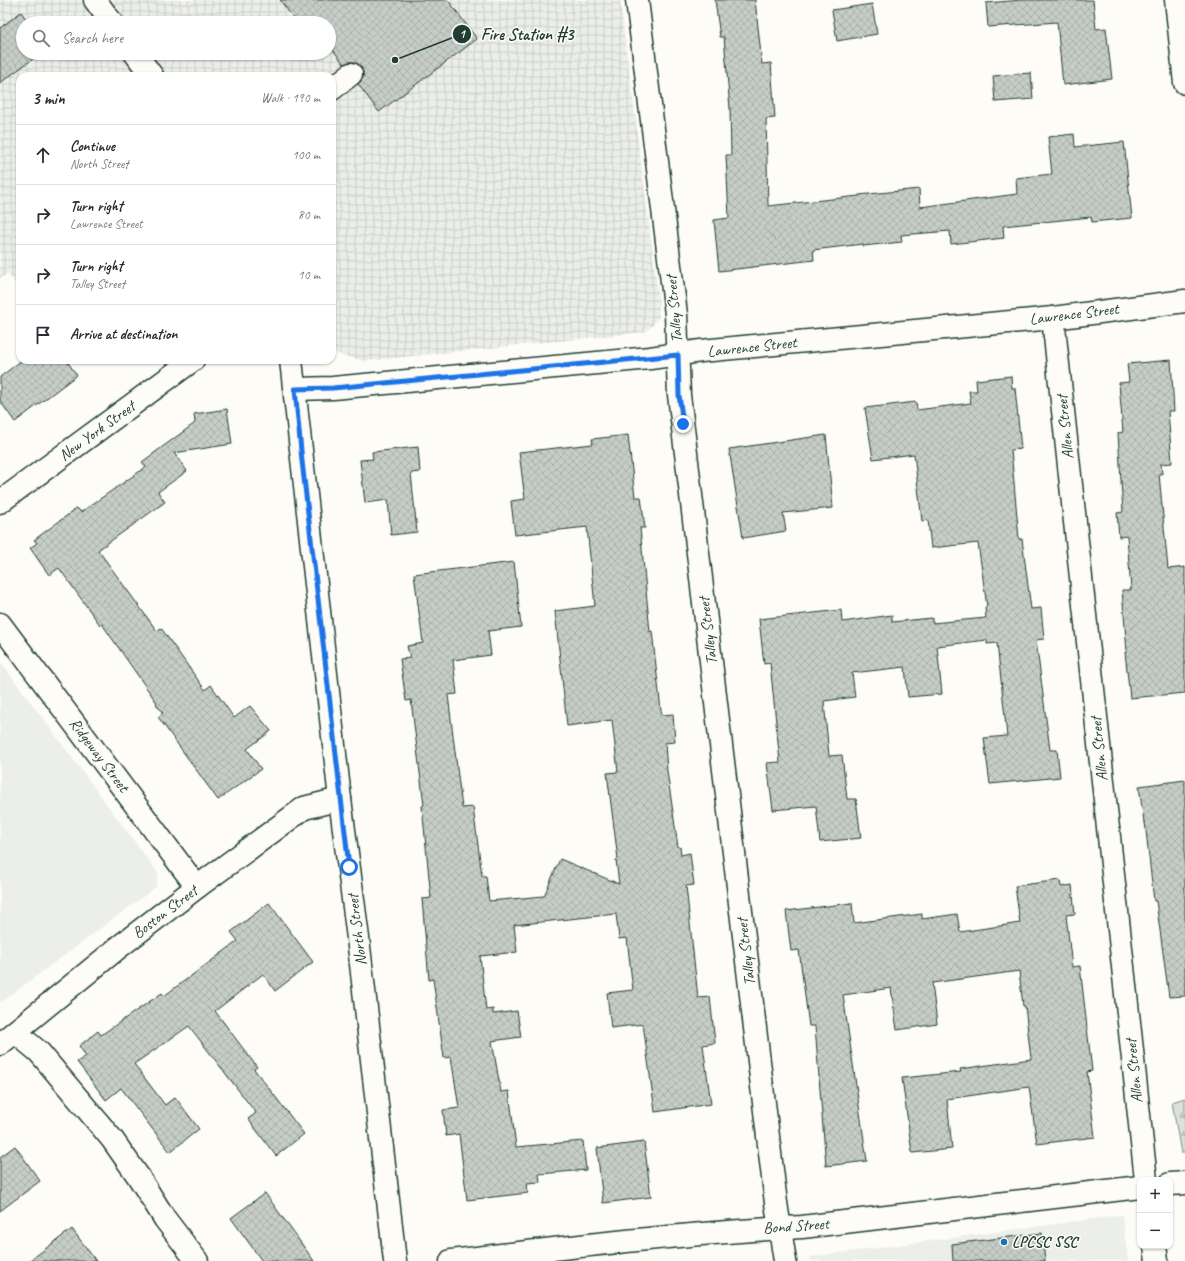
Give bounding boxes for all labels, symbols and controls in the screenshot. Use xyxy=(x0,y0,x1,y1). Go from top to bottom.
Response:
search box xyxy=(16,16,336,60)
callout: Fire Station #3 xyxy=(452,19,581,48)
text: Fire Station #3 xyxy=(481,24,575,45)
text: 1 xyxy=(459,26,466,42)
icon: search xyxy=(30,27,52,49)
text: Search here xyxy=(62,29,123,48)
text: 3 min xyxy=(32,88,65,109)
text: Walk · 190 m xyxy=(261,90,320,106)
text: Continue xyxy=(70,137,115,156)
icon: ahead xyxy=(32,144,54,166)
text: 100 m xyxy=(292,147,320,163)
text: North Street xyxy=(70,156,128,172)
text: Turn right xyxy=(70,197,123,216)
icon: right xyxy=(32,204,54,226)
text: 80 m xyxy=(298,207,320,223)
text: Lawrence Street xyxy=(70,216,143,232)
text: Turn right xyxy=(70,257,123,276)
icon: right xyxy=(32,264,54,286)
text: 10 m xyxy=(298,267,320,283)
street label: Talley Street xyxy=(661,272,687,344)
text: Talley Street xyxy=(70,276,125,292)
street label: Lawrence Street xyxy=(1028,298,1121,329)
icon: arrive xyxy=(32,324,54,346)
text: Arrive at destination xyxy=(70,325,177,344)
street label: Lawrence Street xyxy=(707,332,799,362)
street label: Allen Street xyxy=(1051,391,1078,460)
street label: New York Street xyxy=(55,395,141,465)
route end xyxy=(674,415,692,433)
street label: Talley Street xyxy=(694,594,722,666)
street label: Allen Street xyxy=(1085,713,1112,782)
street label: Ridgeway Street xyxy=(65,714,134,797)
route start xyxy=(340,858,358,876)
street label: Boston Street xyxy=(129,879,204,943)
street label: North Street xyxy=(342,890,371,967)
street label: Talley Street xyxy=(732,915,760,987)
street label: Allen Street xyxy=(1120,1035,1147,1104)
map controls xyxy=(1137,1177,1173,1249)
button: + xyxy=(1137,1177,1173,1213)
button: − xyxy=(1137,1213,1173,1249)
street label: Bond Street xyxy=(762,1214,831,1238)
place label: LPCSC SSC xyxy=(1012,1232,1080,1252)
marker: LPCSC SSC xyxy=(999,1237,1009,1247)

